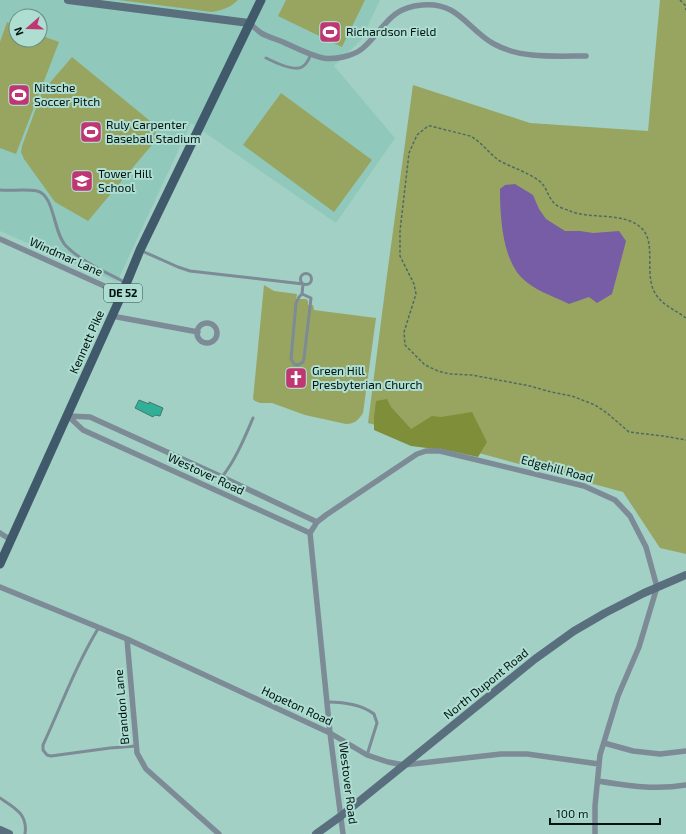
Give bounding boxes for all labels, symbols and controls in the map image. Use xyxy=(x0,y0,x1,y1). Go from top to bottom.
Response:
north arrow xyxy=(8,8,48,48)
sports icon: Richardson Field xyxy=(317,19,343,45)
place label: Richardson Field xyxy=(346,24,436,38)
text: N xyxy=(11,26,26,38)
place label: Nitsche Soccer Pitch xyxy=(34,80,100,108)
sports icon: Nitsche Soccer Pitch xyxy=(6,82,32,108)
place label: Ruly Carpenter Baseball Stadium xyxy=(106,117,201,145)
sports icon: Ruly Carpenter Baseball Stadium xyxy=(78,119,104,145)
place label: Tower Hill School xyxy=(98,166,152,194)
school or university icon: Tower Hill School xyxy=(69,168,95,194)
street label: Windmar Lane xyxy=(28,234,105,278)
road number: DE 52 xyxy=(104,284,142,302)
street label: Kennett Pike xyxy=(66,308,106,376)
place label: Green Hill Presbyterian Church xyxy=(312,363,423,391)
church icon: Green Hill Presbyterian Church xyxy=(283,365,309,391)
street label: Westover Road xyxy=(166,449,247,497)
street label: Edgehill Road xyxy=(520,452,595,484)
street label: North Dupont Road xyxy=(440,645,530,722)
street label: Brandon Lane xyxy=(111,669,131,745)
street label: Hopeton Road xyxy=(260,682,335,728)
street label: Westover Road xyxy=(337,741,361,825)
scale bar xyxy=(550,800,660,826)
text: 100 m xyxy=(556,806,588,820)

